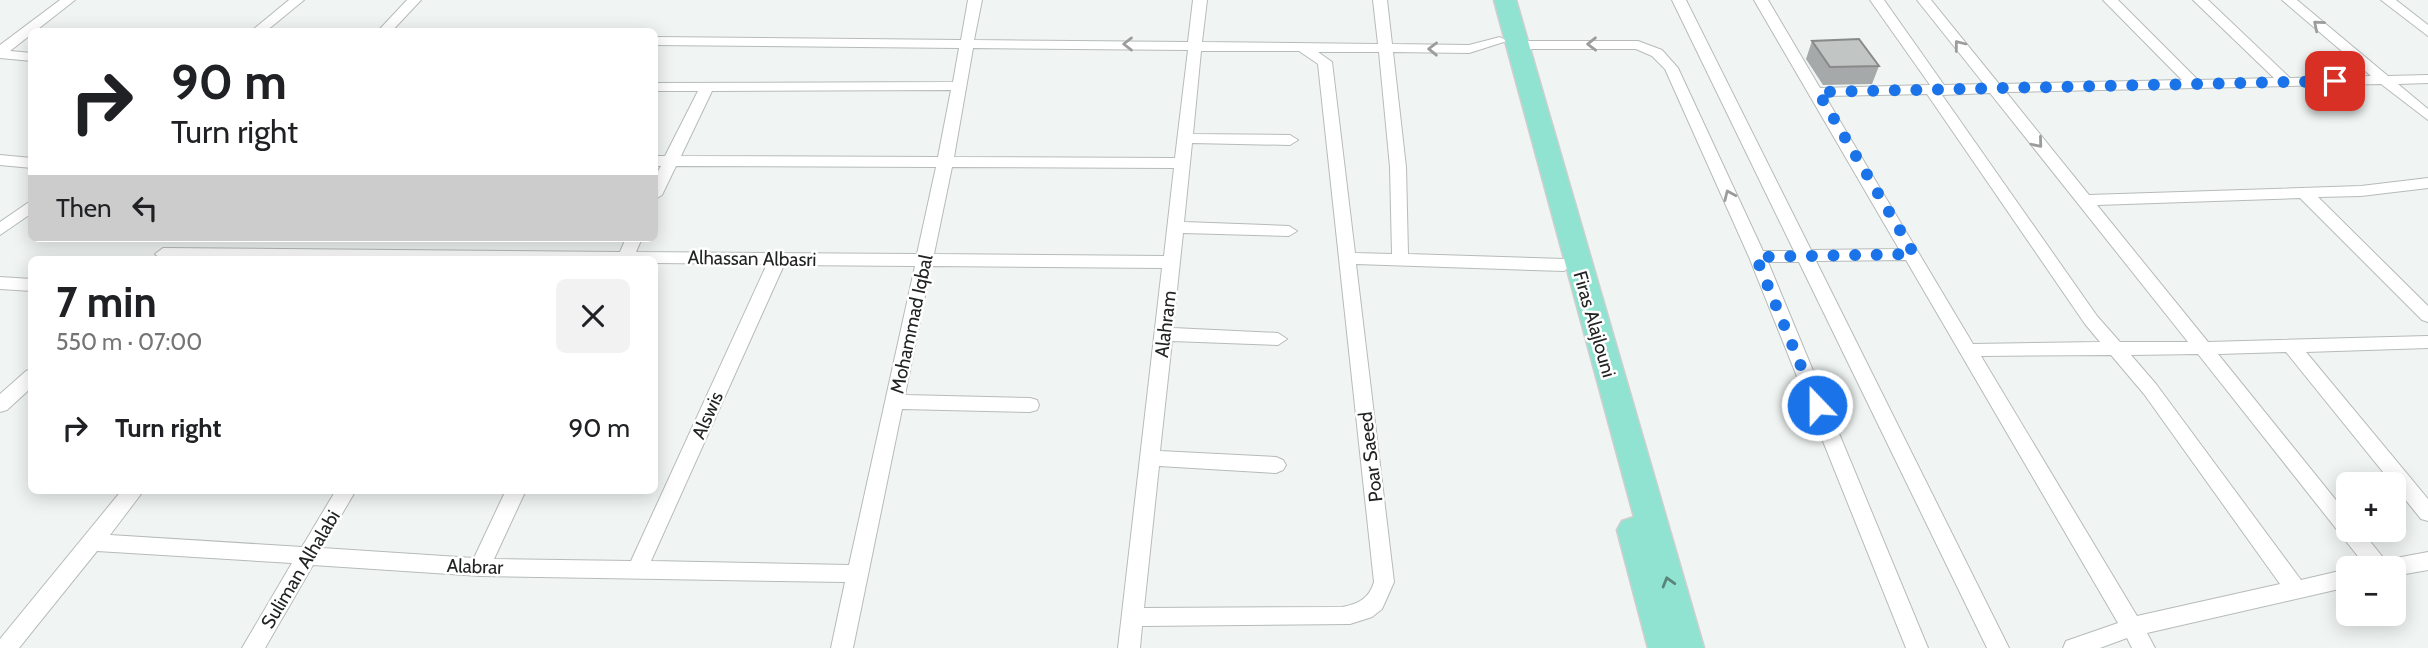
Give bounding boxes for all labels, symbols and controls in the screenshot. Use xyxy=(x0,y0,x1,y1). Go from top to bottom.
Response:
one-way arrow xyxy=(2314,20,2326,33)
one-way arrow xyxy=(1122,36,1132,52)
one-way arrow xyxy=(1586,36,1596,52)
one-way arrow xyxy=(1955,40,1968,53)
one-way arrow xyxy=(1427,41,1438,57)
pin xyxy=(2305,51,2365,111)
text: 90 m xyxy=(171,52,287,111)
icon: right xyxy=(56,56,147,147)
icon: arrive xyxy=(2316,62,2354,100)
text: Turn right xyxy=(171,112,298,151)
one-way arrow xyxy=(2030,134,2042,147)
icon: left xyxy=(126,189,164,227)
one-way arrow xyxy=(1723,190,1737,202)
text: Then xyxy=(56,192,112,224)
street label: Alhassan Albasri xyxy=(687,246,817,271)
street label: Mohammad Iqbal xyxy=(886,252,938,396)
street label: Firas Alajlouni xyxy=(1568,268,1621,380)
text: 7 min xyxy=(56,276,157,328)
button: close xyxy=(556,279,630,353)
street label: Alahram xyxy=(1150,289,1181,359)
text: 550 m · 07:00 xyxy=(56,328,202,356)
position arrow xyxy=(1780,368,1854,442)
street label: Alswis xyxy=(687,388,728,443)
icon: right xyxy=(56,409,94,447)
street label: Poar Saeed xyxy=(1354,411,1387,503)
text: Turn right xyxy=(115,412,221,444)
text: 90 m xyxy=(568,412,630,444)
map controls xyxy=(2336,472,2406,626)
button: + xyxy=(2336,472,2406,542)
street label: Suliman Alhalabi xyxy=(256,506,345,633)
street label: Alabrar xyxy=(446,554,504,579)
button: − xyxy=(2336,556,2406,626)
one-way arrow xyxy=(1662,577,1676,589)

